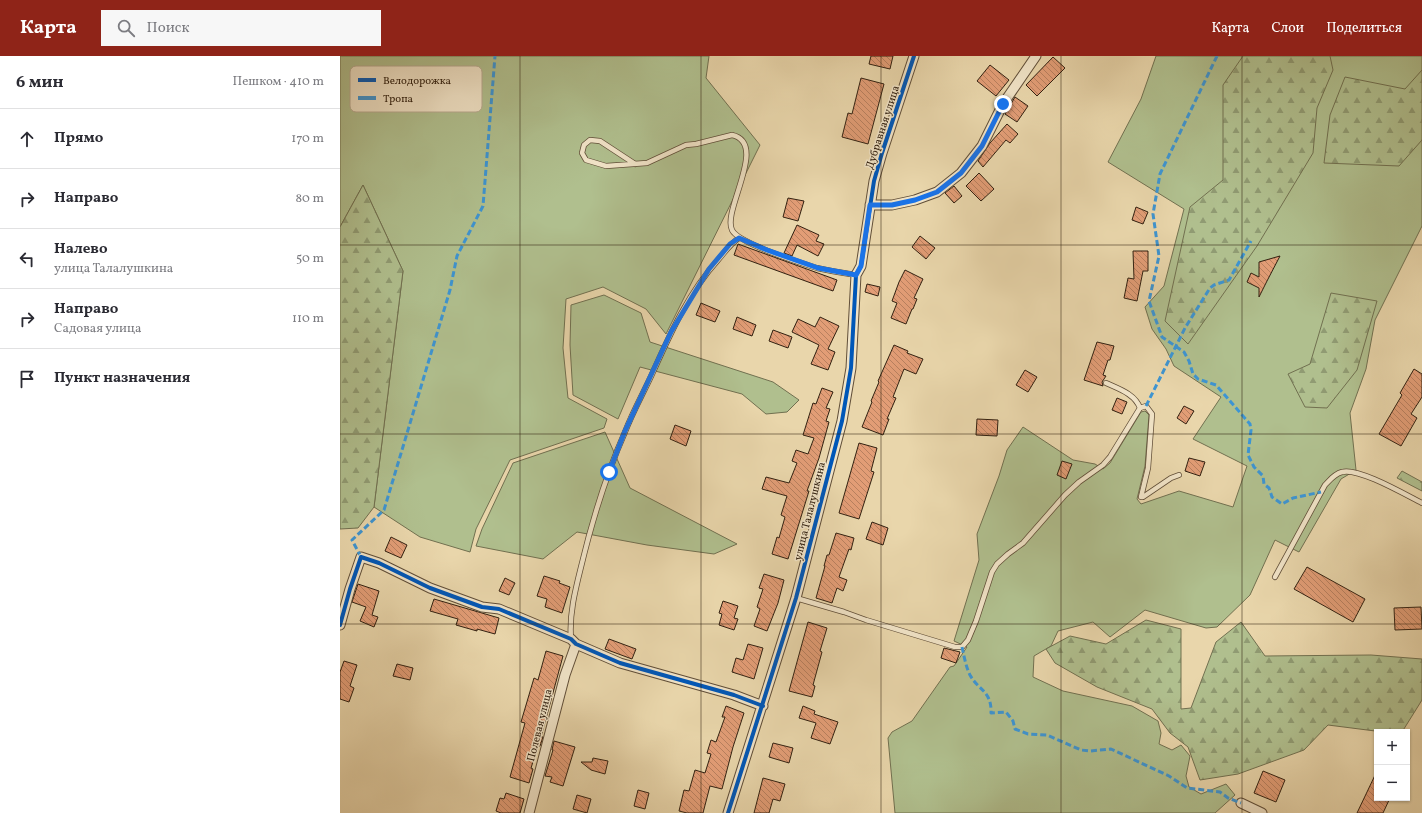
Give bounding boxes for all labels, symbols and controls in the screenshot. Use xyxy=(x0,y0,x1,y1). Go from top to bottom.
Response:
search box xyxy=(101,10,381,46)
text: Карта xyxy=(20,15,77,41)
icon: search xyxy=(115,17,137,39)
text: Поиск xyxy=(147,18,190,39)
text: Карта xyxy=(1211,19,1249,38)
text: Слои xyxy=(1271,19,1304,38)
text: Поделиться xyxy=(1326,19,1402,38)
legend xyxy=(350,66,482,112)
text: 6 мин xyxy=(16,71,63,94)
text: Пешком · 410 m xyxy=(233,73,324,91)
text: Велодорожка xyxy=(383,74,452,89)
street label: Дубравная улица xyxy=(863,83,904,171)
text: Тропа xyxy=(383,92,414,107)
route end xyxy=(994,95,1012,113)
icon: ahead xyxy=(16,128,38,150)
text: Прямо xyxy=(54,128,103,149)
text: 170 m xyxy=(291,130,324,148)
icon: right xyxy=(16,188,38,210)
text: Направо xyxy=(54,188,118,209)
text: 80 m xyxy=(295,190,324,208)
text: Налево xyxy=(54,239,108,260)
icon: left xyxy=(16,248,38,270)
text: 50 m xyxy=(296,250,324,268)
text: улица Талалушкина xyxy=(54,260,173,278)
text: Направо xyxy=(54,299,118,320)
icon: right xyxy=(16,308,38,330)
text: 110 m xyxy=(292,310,324,328)
text: Садовая улица xyxy=(54,320,141,338)
icon: arrive xyxy=(16,368,38,390)
text: Пункт назначения xyxy=(54,368,190,389)
street label: улица Талалушкина xyxy=(791,460,830,562)
route start xyxy=(600,463,618,481)
street label: Полевая улица xyxy=(524,687,557,763)
map controls xyxy=(1374,729,1410,801)
button: + xyxy=(1374,729,1410,765)
button: − xyxy=(1374,765,1410,801)

